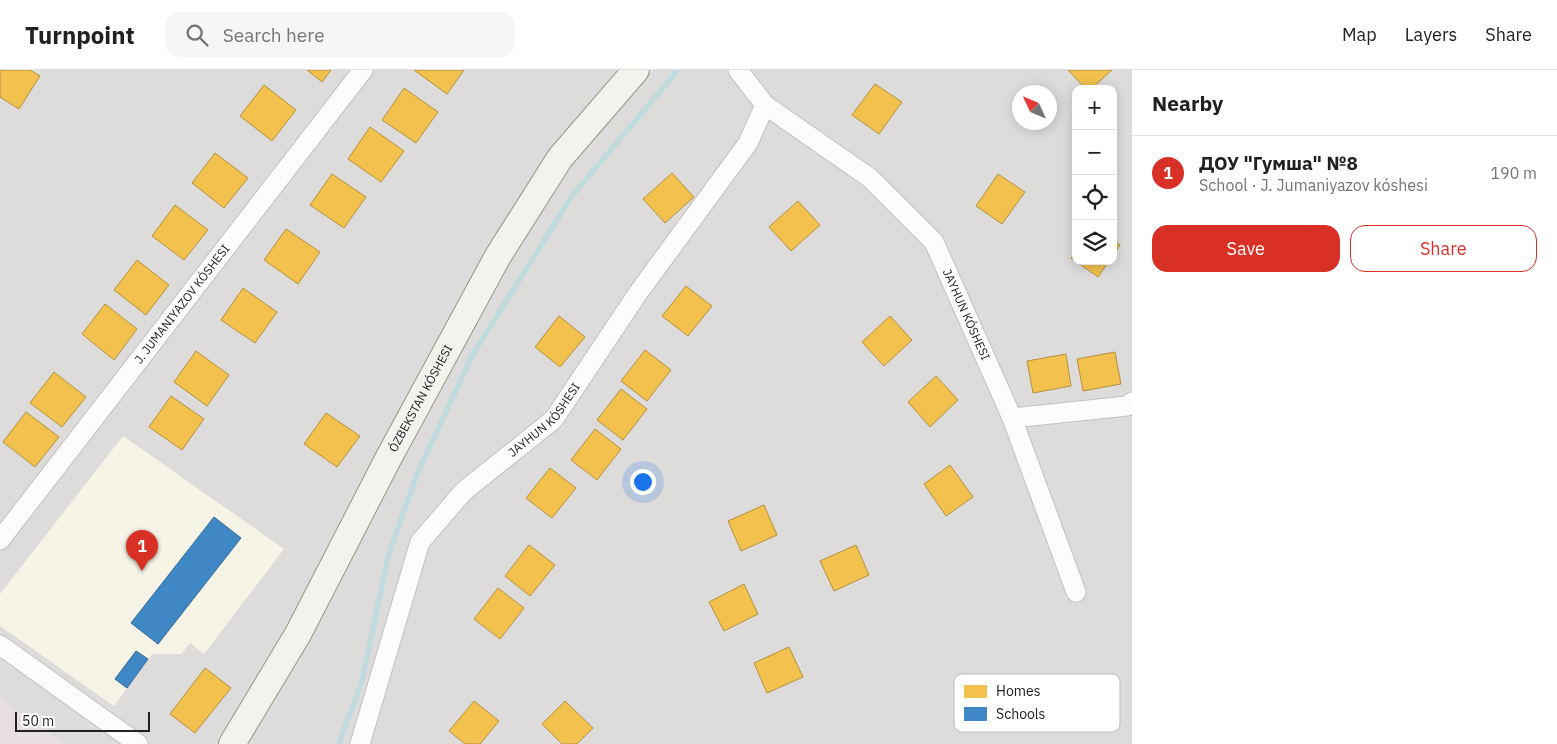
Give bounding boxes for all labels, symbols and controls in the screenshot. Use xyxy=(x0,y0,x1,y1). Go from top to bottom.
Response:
search box xyxy=(165,12,515,57)
text: Turnpoint xyxy=(25,19,135,51)
icon: search xyxy=(183,21,211,49)
text: Search here xyxy=(223,23,325,47)
text: Map xyxy=(1342,23,1377,46)
text: Layers xyxy=(1405,23,1457,46)
text: Share xyxy=(1485,23,1532,46)
north arrow xyxy=(1012,85,1057,130)
map controls xyxy=(1072,85,1117,265)
button: + xyxy=(1072,85,1117,130)
text: Nearby xyxy=(1152,89,1223,117)
button: − xyxy=(1072,130,1117,175)
text: ДОУ "Гумша" №8 xyxy=(1199,151,1358,175)
text: 1 xyxy=(1163,163,1173,183)
text: 190 m xyxy=(1490,163,1537,183)
button: locate xyxy=(1072,175,1117,220)
text: School · J. Jumaniyazov kóshesi xyxy=(1199,175,1428,195)
button: layers xyxy=(1072,220,1117,265)
button: Save xyxy=(1152,225,1340,272)
button: Share xyxy=(1350,225,1537,272)
street label: J. JUMANIYAZOV KÓSHESI xyxy=(131,241,233,366)
street label: JAYHUN KÓSHESI xyxy=(940,266,993,363)
street label: ÓZBEKSTAN KÓSHESI xyxy=(385,342,456,454)
street label: JAYHUN KÓSHESI xyxy=(505,380,583,460)
your location xyxy=(630,469,656,495)
pin: 1 xyxy=(126,530,158,571)
legend xyxy=(954,674,1120,732)
text: Homes xyxy=(996,682,1041,700)
text: Schools xyxy=(996,705,1046,723)
scale bar xyxy=(15,709,150,732)
text: 50 m xyxy=(22,712,54,730)

